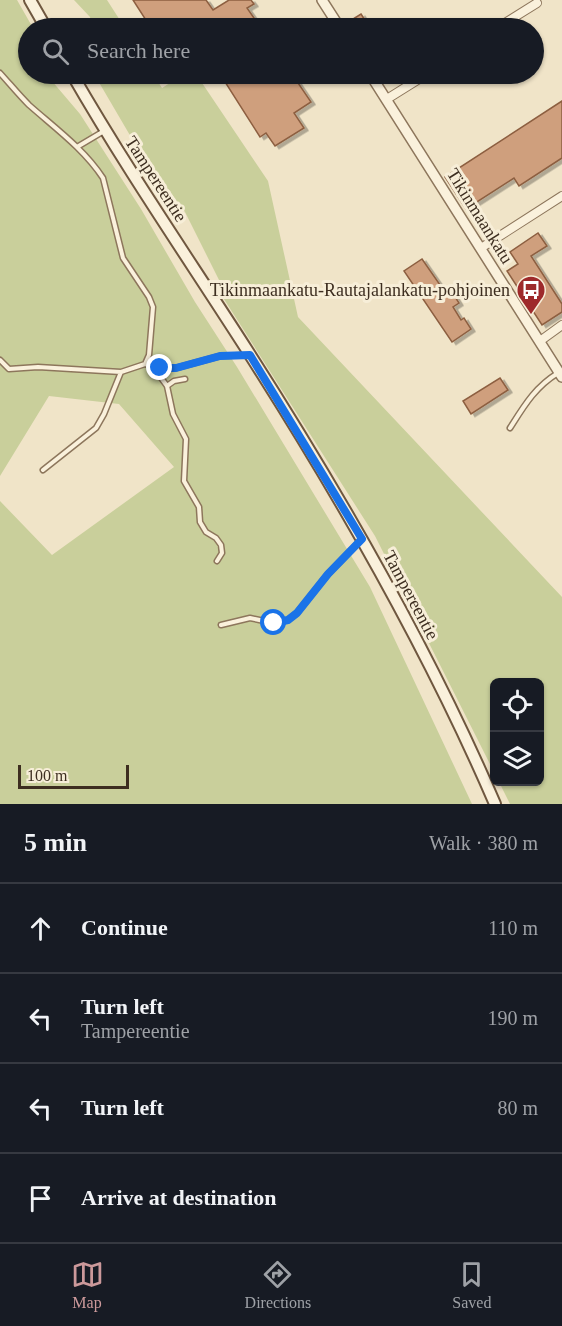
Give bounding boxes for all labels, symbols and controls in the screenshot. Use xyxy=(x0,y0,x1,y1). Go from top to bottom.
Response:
search box xyxy=(18,18,544,84)
icon: search xyxy=(39,35,72,68)
text: Search here xyxy=(87,38,190,63)
street label: Tampereentie xyxy=(121,133,191,225)
street label: Tikinmaankatu xyxy=(443,165,517,267)
bus stop icon: Tikinmaankatu-Rautajalankatu-pohjoinen xyxy=(515,274,547,316)
place label: Tikinmaankatu-Rautajalankatu-pohjoinen xyxy=(210,280,510,300)
route end xyxy=(146,354,172,380)
street label: Tampereentie xyxy=(379,547,443,643)
route start xyxy=(260,609,286,635)
map controls xyxy=(490,678,544,786)
button: locate xyxy=(490,678,544,732)
button: layers xyxy=(490,732,544,786)
scale bar xyxy=(18,762,129,790)
text: 100 m xyxy=(27,767,67,784)
text: 5 min xyxy=(24,828,87,857)
text: Walk · 380 m xyxy=(429,832,538,854)
icon: ahead xyxy=(24,912,57,945)
text: Continue xyxy=(81,915,168,940)
text: 110 m xyxy=(488,917,538,939)
text: Turn left xyxy=(81,994,164,1019)
icon: left xyxy=(24,1002,57,1035)
text: 190 m xyxy=(487,1007,538,1029)
text: Tampereentie xyxy=(81,1020,190,1042)
icon: left xyxy=(24,1092,57,1125)
text: Turn left xyxy=(81,1095,164,1120)
text: 80 m xyxy=(497,1097,538,1119)
icon: arrive xyxy=(24,1182,57,1215)
text: Arrive at destination xyxy=(81,1185,277,1210)
tab: Map xyxy=(71,1258,104,1312)
tab: Directions xyxy=(245,1258,311,1312)
tab: Saved xyxy=(452,1258,491,1312)

